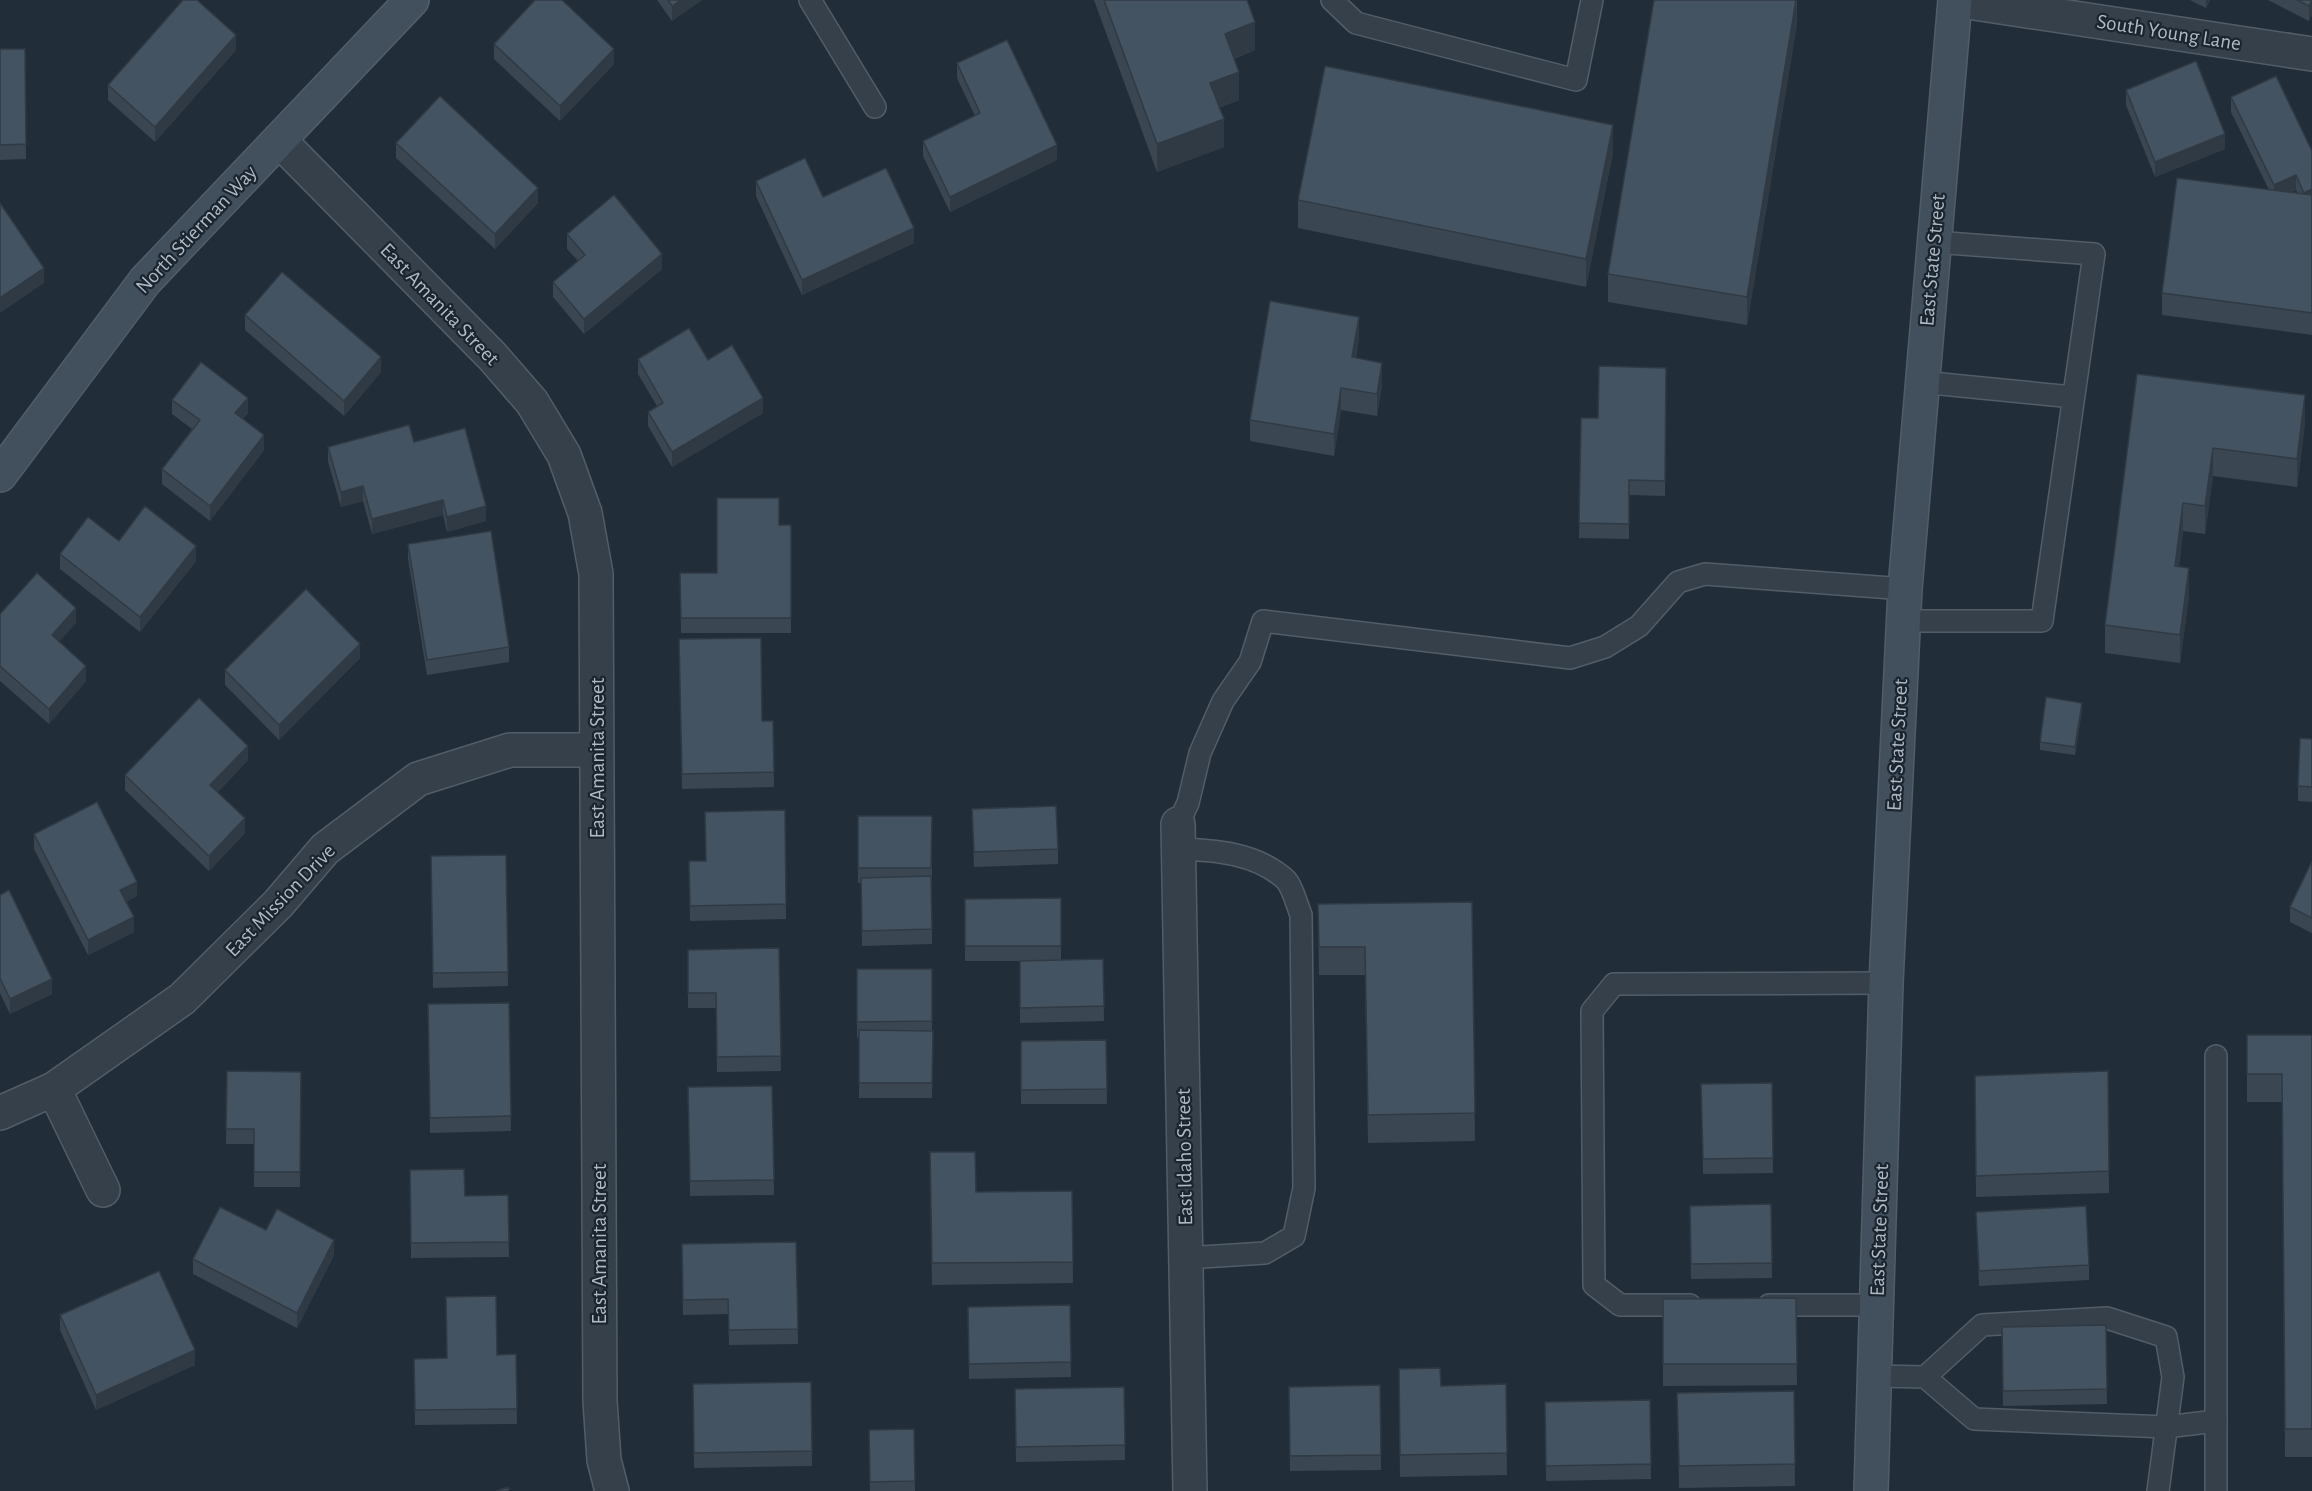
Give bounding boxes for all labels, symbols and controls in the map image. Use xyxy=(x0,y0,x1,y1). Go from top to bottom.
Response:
street label: South Young Lane xyxy=(2095,11,2242,54)
street label: North Stierman Way xyxy=(132,161,261,297)
street label: East State Street xyxy=(1916,193,1949,327)
street label: East Amanita Street xyxy=(376,239,503,370)
street label: East Amanita Street xyxy=(587,677,608,838)
street label: East State Street xyxy=(1884,678,1911,812)
street label: East Mission Drive xyxy=(222,840,339,961)
street label: East Idaho Street xyxy=(1173,1088,1196,1226)
street label: East Amanita Street xyxy=(589,1163,610,1324)
street label: East State Street xyxy=(1867,1163,1892,1297)

